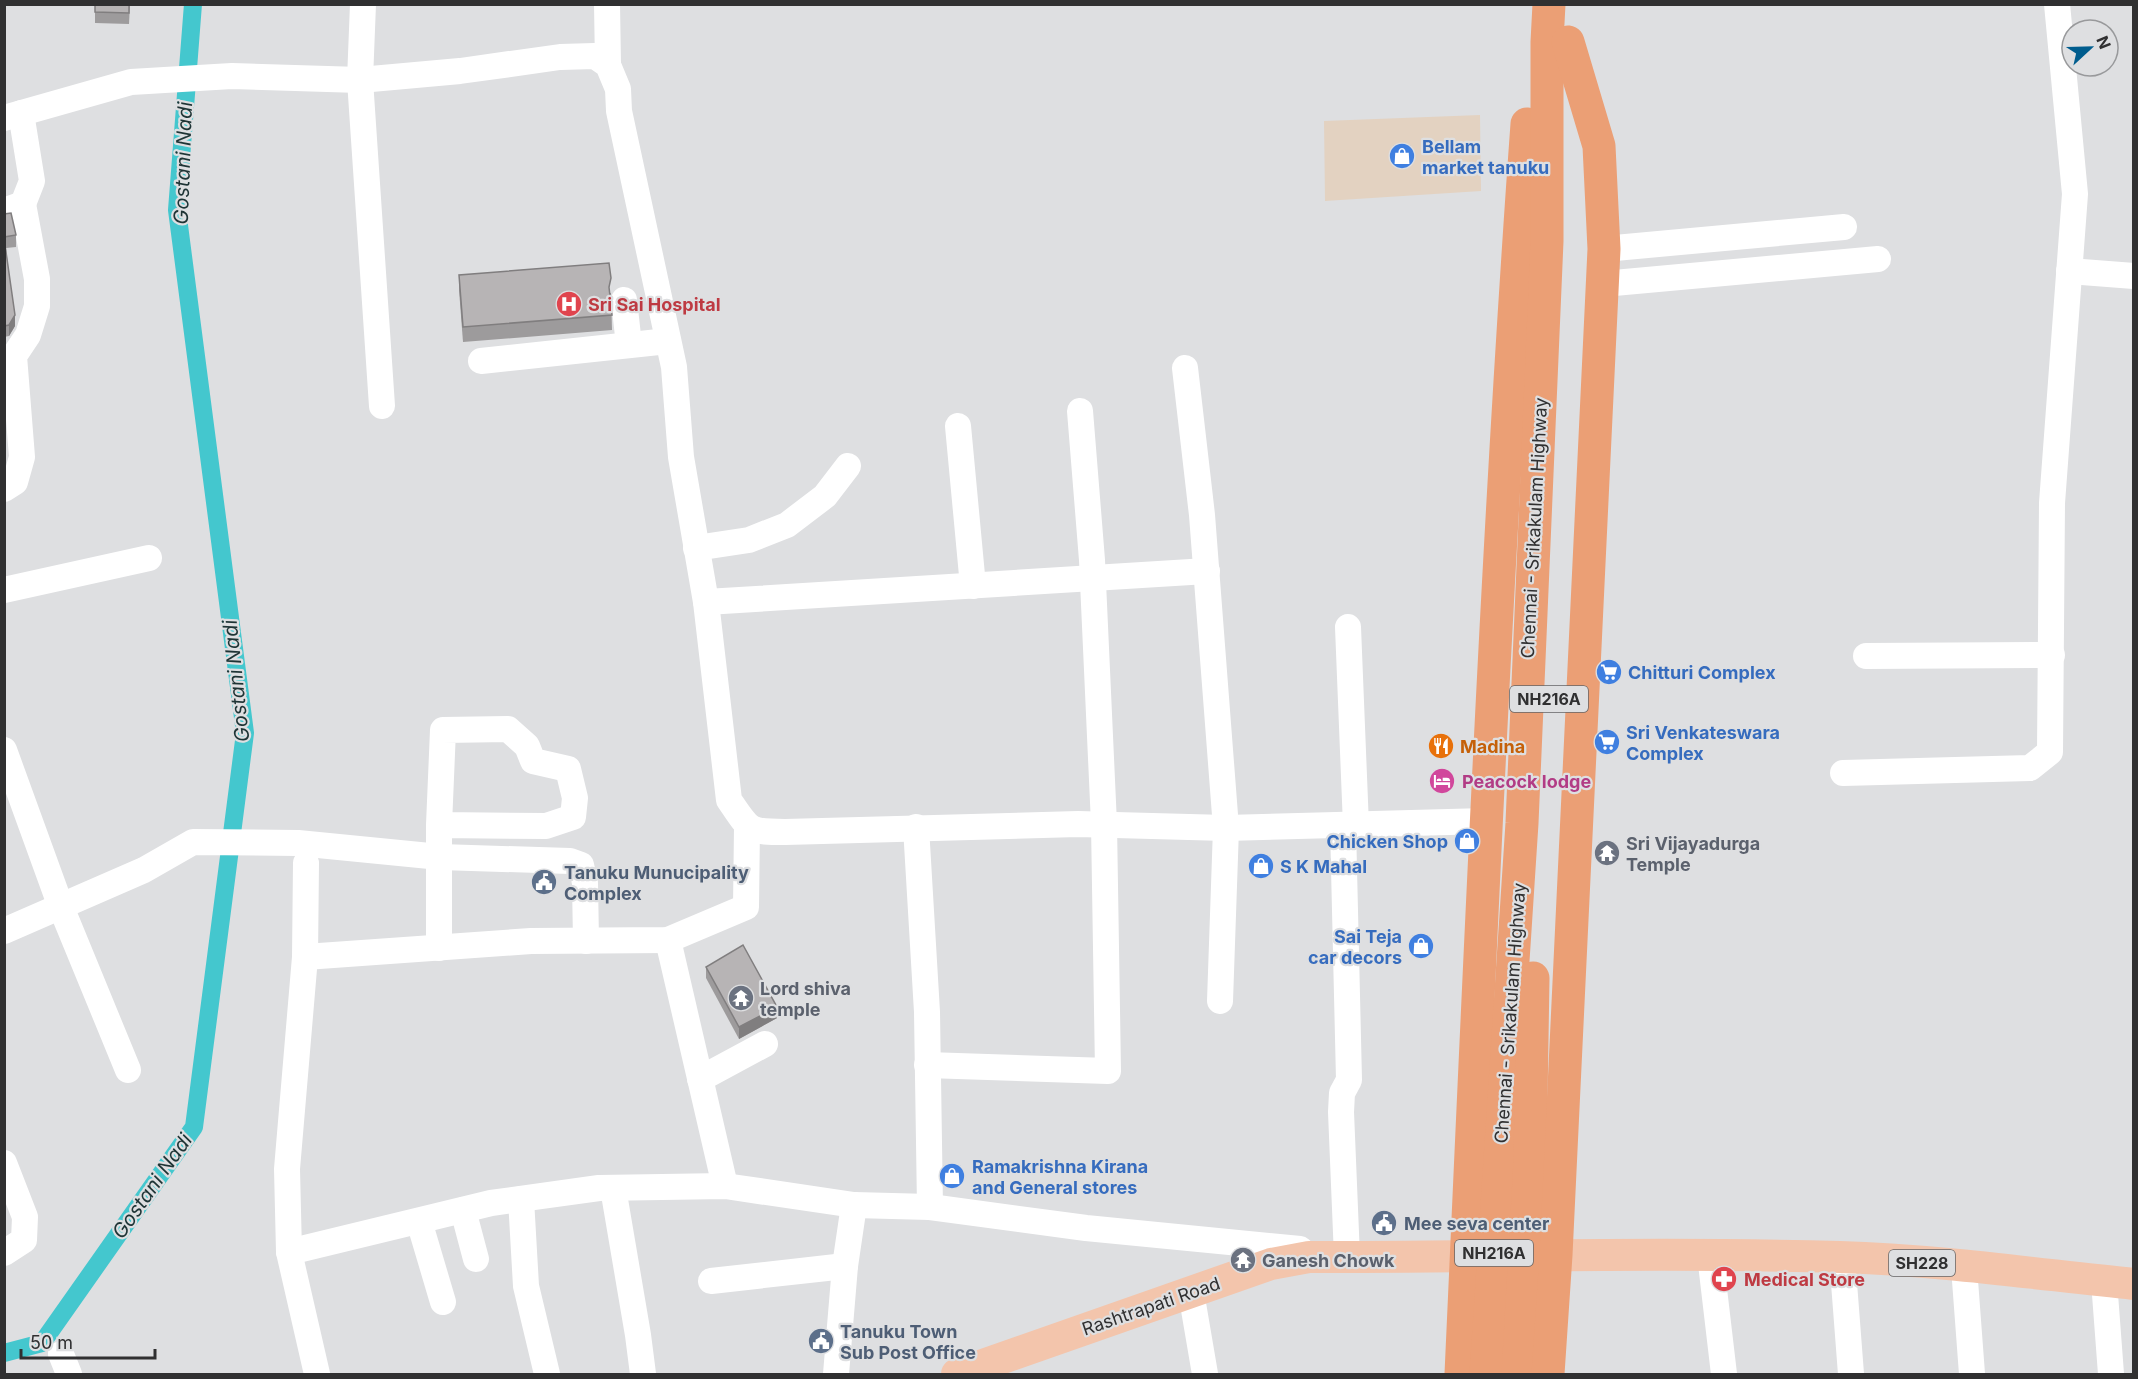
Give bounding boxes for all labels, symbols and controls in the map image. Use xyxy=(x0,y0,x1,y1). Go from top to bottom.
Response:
north arrow xyxy=(2060,18,2120,78)
text: N xyxy=(2092,33,2115,52)
water label: Gostani Nadi xyxy=(169,100,197,225)
place label: Bellam market tanuku xyxy=(1422,136,1549,178)
shop icon: Bellam market tanuku xyxy=(1387,141,1417,171)
hospital icon: Sri Sai Hospital xyxy=(554,289,584,319)
place label: Sri Sai Hospital xyxy=(588,294,721,315)
street label: Chennai - Srikakulam Highway xyxy=(1517,397,1551,659)
water label: Gostani Nadi xyxy=(218,618,254,743)
supermarket icon: Chitturi Complex xyxy=(1594,657,1624,687)
place label: Chitturi Complex xyxy=(1628,662,1776,683)
road number: NH216A xyxy=(1510,686,1588,712)
place label: Sri Venkateswara Complex xyxy=(1626,722,1780,764)
supermarket icon: Sri Venkateswara Complex xyxy=(1592,727,1622,757)
restaurant icon: Madina xyxy=(1426,731,1456,761)
place label: Madina xyxy=(1460,736,1525,757)
hotel icon: Peacock lodge xyxy=(1427,766,1457,796)
place label: Peacock lodge xyxy=(1462,771,1591,792)
shop icon: Chicken Shop xyxy=(1452,826,1482,856)
place label: Chicken Shop xyxy=(1326,831,1448,852)
place label: Sri Vijayadurga Temple xyxy=(1626,833,1760,875)
temple icon: Sri Vijayadurga Temple xyxy=(1592,838,1622,868)
shop icon: S K Mahal xyxy=(1246,851,1276,881)
place label: S K Mahal xyxy=(1280,856,1367,877)
place label: Tanuku Munucipality Complex xyxy=(564,862,749,904)
public building icon: Tanuku Munucipality Complex xyxy=(529,867,559,897)
street label: Chennai - Srikakulam Highway xyxy=(1490,882,1530,1144)
place label: Sai Teja car decors xyxy=(1308,926,1402,968)
shop icon: Sai Teja car decors xyxy=(1406,931,1436,961)
place label: Lord shiva temple xyxy=(760,978,851,1020)
temple icon: Lord shiva temple xyxy=(726,983,756,1013)
water label: Gostani Nadi xyxy=(107,1128,198,1243)
place label: Ramakrishna Kirana and General stores xyxy=(972,1156,1148,1198)
shop icon: Ramakrishna Kirana and General stores xyxy=(937,1161,967,1191)
public building icon: Mee seva center xyxy=(1369,1208,1399,1238)
place label: Mee seva center xyxy=(1404,1213,1549,1234)
road number: NH216A xyxy=(1455,1240,1533,1266)
temple icon: Ganesh Chowk xyxy=(1228,1245,1258,1275)
place label: Ganesh Chowk xyxy=(1262,1250,1395,1271)
road number: SH228 xyxy=(1889,1250,1955,1276)
pharmacy icon: Medical Store xyxy=(1709,1264,1739,1294)
place label: Medical Store xyxy=(1744,1269,1865,1290)
street label: Rashtrapati Road xyxy=(1079,1273,1223,1339)
place label: Tanuku Town Sub Post Office xyxy=(840,1321,976,1363)
scale bar xyxy=(21,1322,154,1360)
public building icon: Tanuku Town Sub Post Office xyxy=(806,1326,836,1356)
text: 50 m xyxy=(30,1332,73,1353)

